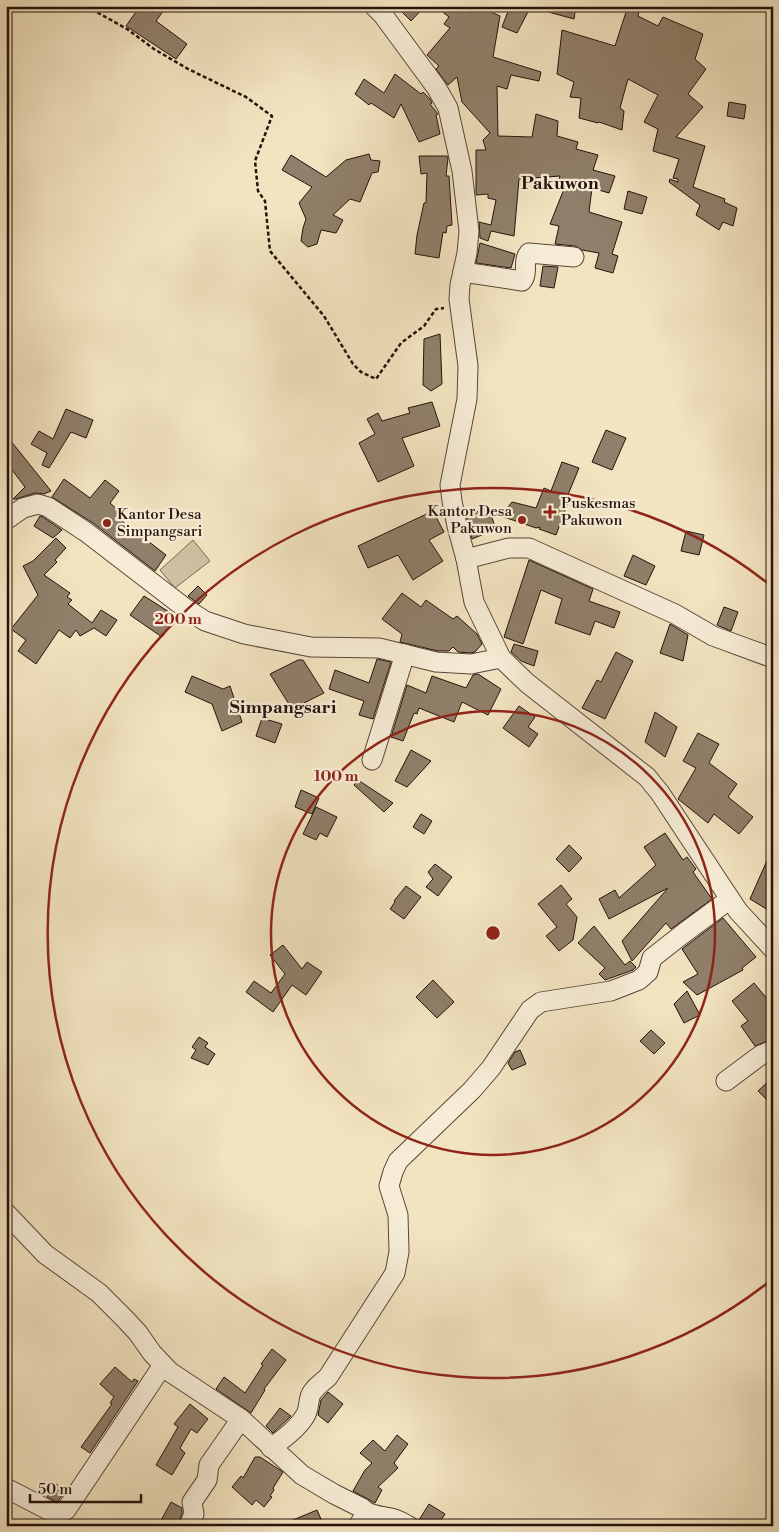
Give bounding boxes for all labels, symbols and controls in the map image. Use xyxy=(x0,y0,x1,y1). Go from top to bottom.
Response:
district label: Pakuwon xyxy=(521,172,599,195)
place label: Puskesmas Pakuwon xyxy=(561,494,636,530)
place label: Kantor Desa Pakuwon xyxy=(427,502,512,538)
place label: Kantor Desa Simpangsari xyxy=(117,505,203,541)
marker: Puskesmas Pakuwon xyxy=(543,505,557,519)
marker: Kantor Desa Pakuwon xyxy=(516,514,528,526)
marker: Kantor Desa Simpangsari xyxy=(101,517,113,529)
text: 200 m xyxy=(154,610,202,629)
district label: Simpangsari xyxy=(229,696,337,719)
text: 100 m xyxy=(314,767,359,786)
centre of rings xyxy=(484,924,502,942)
scale bar xyxy=(30,1472,141,1504)
text: 50 m xyxy=(38,1480,72,1499)

